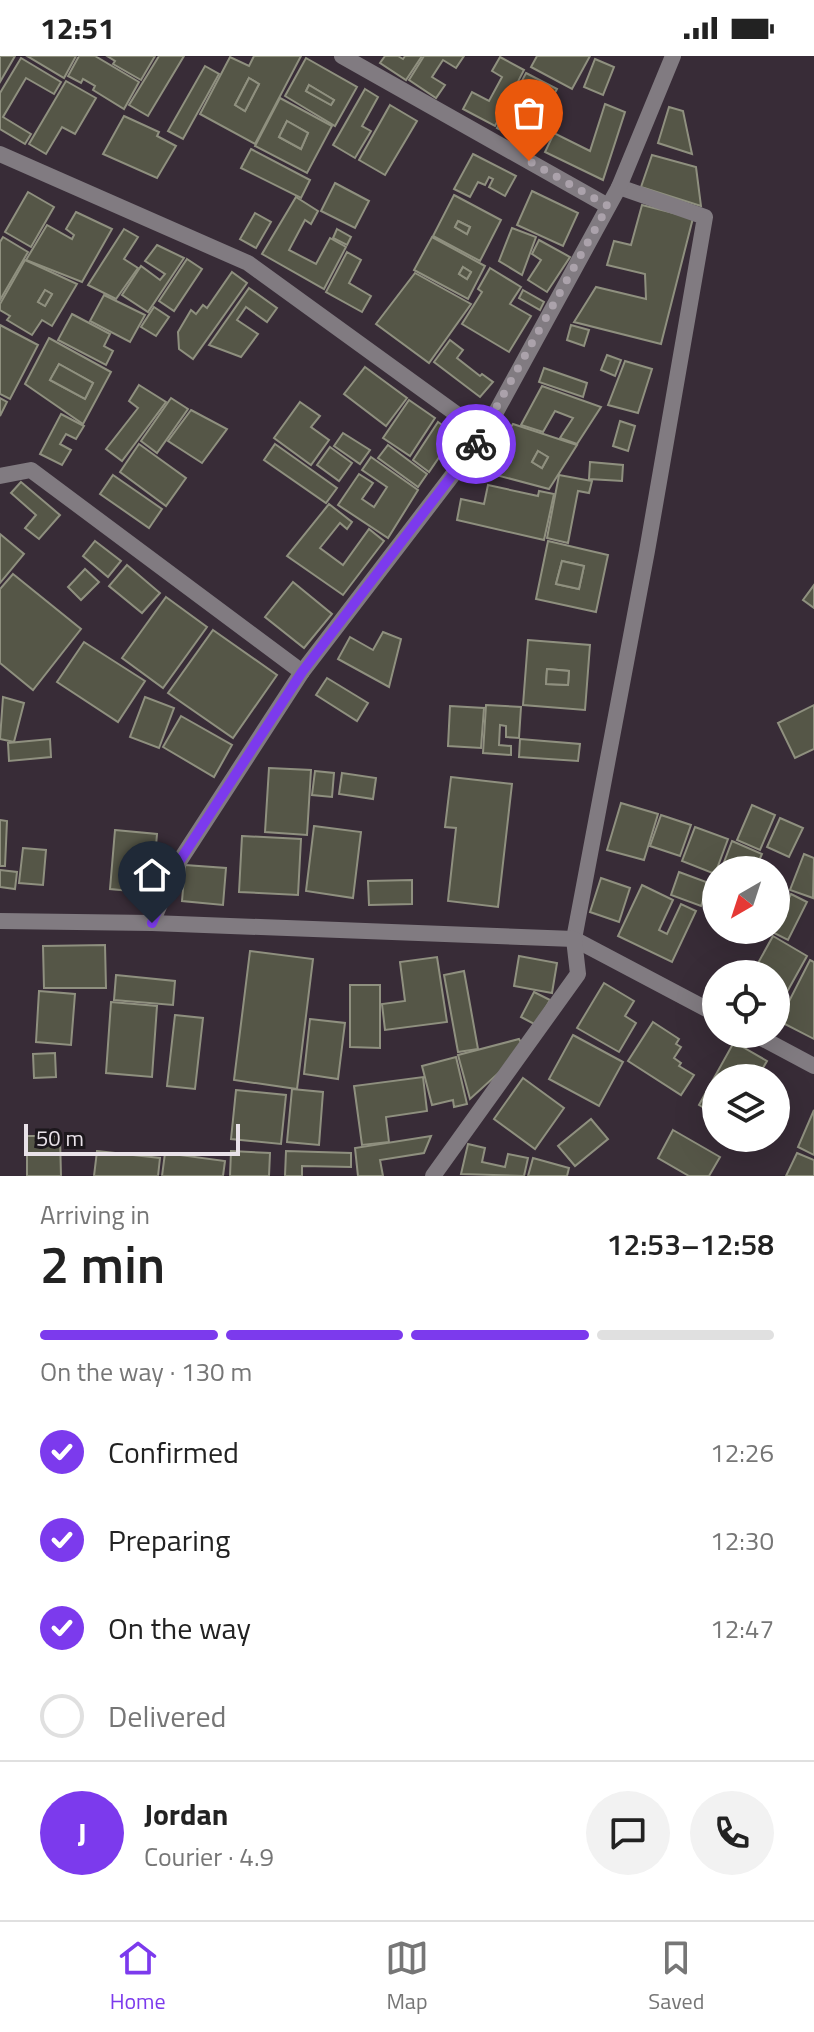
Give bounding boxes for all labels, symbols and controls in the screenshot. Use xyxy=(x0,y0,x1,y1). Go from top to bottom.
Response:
text: 12:51 xyxy=(40,5,115,51)
pin xyxy=(495,79,563,161)
icon: bag xyxy=(507,91,551,135)
courier xyxy=(436,404,516,484)
icon: bike xyxy=(454,422,498,466)
pin xyxy=(118,841,186,923)
icon: home xyxy=(130,853,174,897)
north arrow xyxy=(702,856,790,944)
map controls xyxy=(702,856,790,1152)
button: locate xyxy=(702,960,790,1048)
button: layers xyxy=(702,1064,790,1152)
scale bar xyxy=(24,1120,240,1156)
text: 50 m xyxy=(36,1121,84,1155)
text: Arriving in xyxy=(40,1195,150,1234)
text: 12:53–12:58 xyxy=(607,1221,774,1267)
text: 2 min xyxy=(40,1224,165,1303)
text: On the way · 130 m xyxy=(40,1352,252,1391)
text: Confirmed xyxy=(108,1429,239,1475)
icon: check xyxy=(40,1430,84,1474)
text: 12:26 xyxy=(710,1433,774,1472)
text: Preparing xyxy=(108,1517,230,1563)
icon: check xyxy=(40,1518,84,1562)
text: 12:30 xyxy=(710,1521,774,1560)
text: On the way xyxy=(108,1605,251,1651)
icon: check xyxy=(40,1606,84,1650)
text: 12:47 xyxy=(710,1609,774,1648)
text: Delivered xyxy=(108,1693,226,1739)
text: Jordan xyxy=(144,1791,228,1837)
button: chat xyxy=(586,1791,670,1875)
button: phone xyxy=(690,1791,774,1875)
text: J xyxy=(77,1810,87,1856)
text: Courier · 4.9 xyxy=(144,1837,274,1876)
tab: Home xyxy=(110,1936,166,2018)
tab: Map xyxy=(385,1936,429,2018)
tab: Saved xyxy=(648,1936,704,2018)

